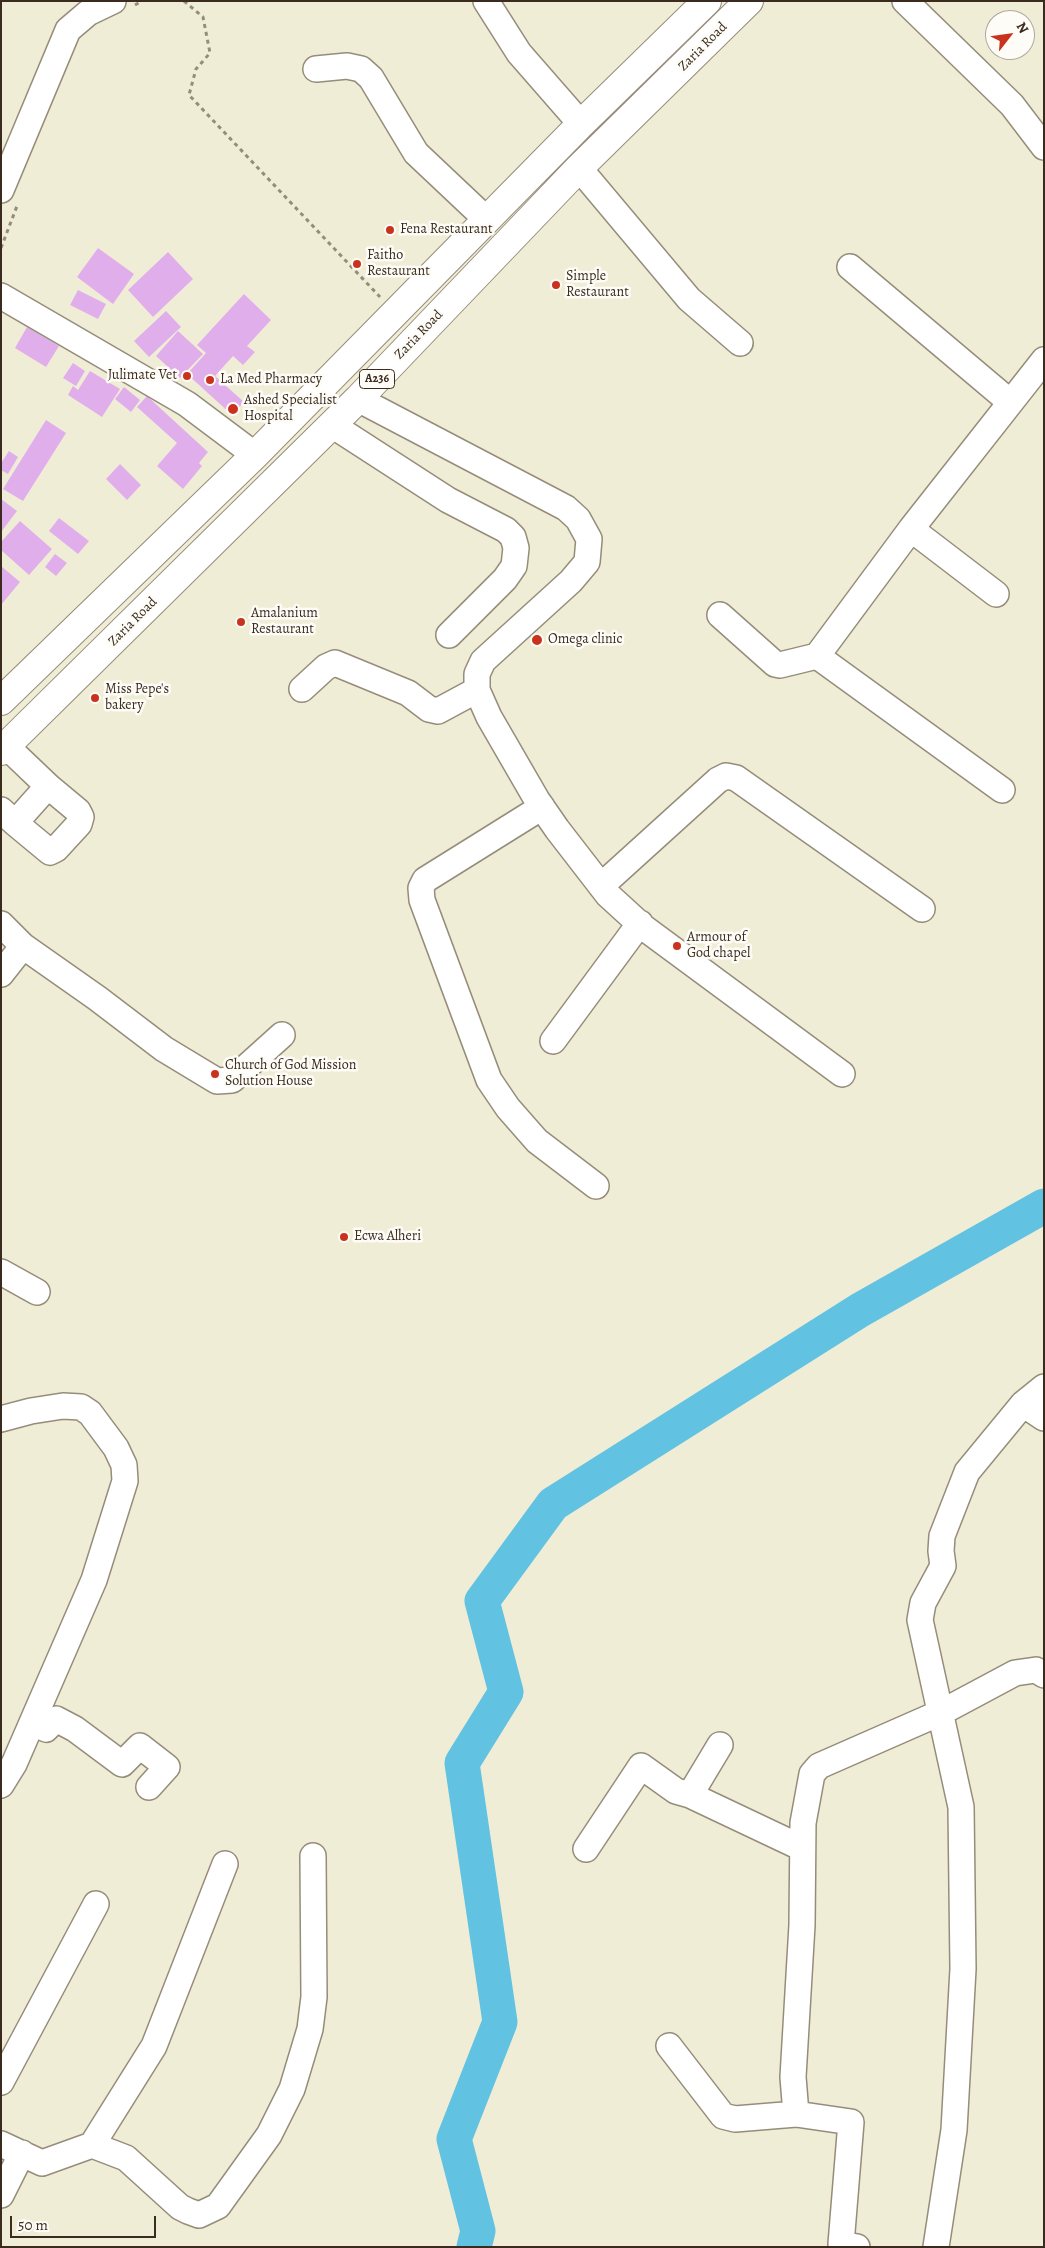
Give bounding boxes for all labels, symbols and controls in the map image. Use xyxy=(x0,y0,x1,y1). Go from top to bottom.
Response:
north arrow xyxy=(985,10,1035,60)
street label: Zaria Road xyxy=(675,19,731,75)
text: N xyxy=(1012,19,1033,37)
place label: Fena Restaurant xyxy=(400,222,493,238)
marker: Fena Restaurant xyxy=(384,224,396,236)
place label: Faitho Restaurant xyxy=(367,248,430,280)
marker: Faitho Restaurant xyxy=(351,258,363,270)
place label: Simple Restaurant xyxy=(566,269,629,302)
marker: Simple Restaurant xyxy=(550,279,562,291)
street label: Zaria Road xyxy=(391,307,447,363)
place label: Julimate Vet xyxy=(108,368,177,384)
road number: A236 xyxy=(360,369,394,388)
marker: Julimate Vet xyxy=(181,370,193,382)
place label: La Med Pharmacy xyxy=(220,372,322,388)
marker: La Med Pharmacy xyxy=(204,374,216,386)
place label: Ashed Specialist Hospital xyxy=(244,393,337,426)
marker: Ashed Specialist Hospital xyxy=(226,402,240,416)
street label: Zaria Road xyxy=(105,594,161,650)
place label: Amalanium Restaurant xyxy=(251,606,318,638)
marker: Amalanium Restaurant xyxy=(235,616,247,628)
place label: Omega clinic xyxy=(548,632,622,648)
marker: Omega clinic xyxy=(530,633,544,647)
place label: Miss Pepe's bakery xyxy=(105,682,169,714)
marker: Miss Pepe's bakery xyxy=(89,692,101,704)
place label: Armour of God chapel xyxy=(687,930,750,962)
marker: Armour of God chapel xyxy=(671,940,683,952)
place label: Church of God Mission Solution House xyxy=(225,1058,356,1090)
marker: Church of God Mission Solution House xyxy=(209,1068,221,1080)
place label: Ecwa Alheri xyxy=(354,1229,421,1245)
marker: Ecwa Alheri xyxy=(338,1231,350,1243)
scale bar xyxy=(12,2206,159,2238)
text: 50 m xyxy=(18,2215,48,2235)

